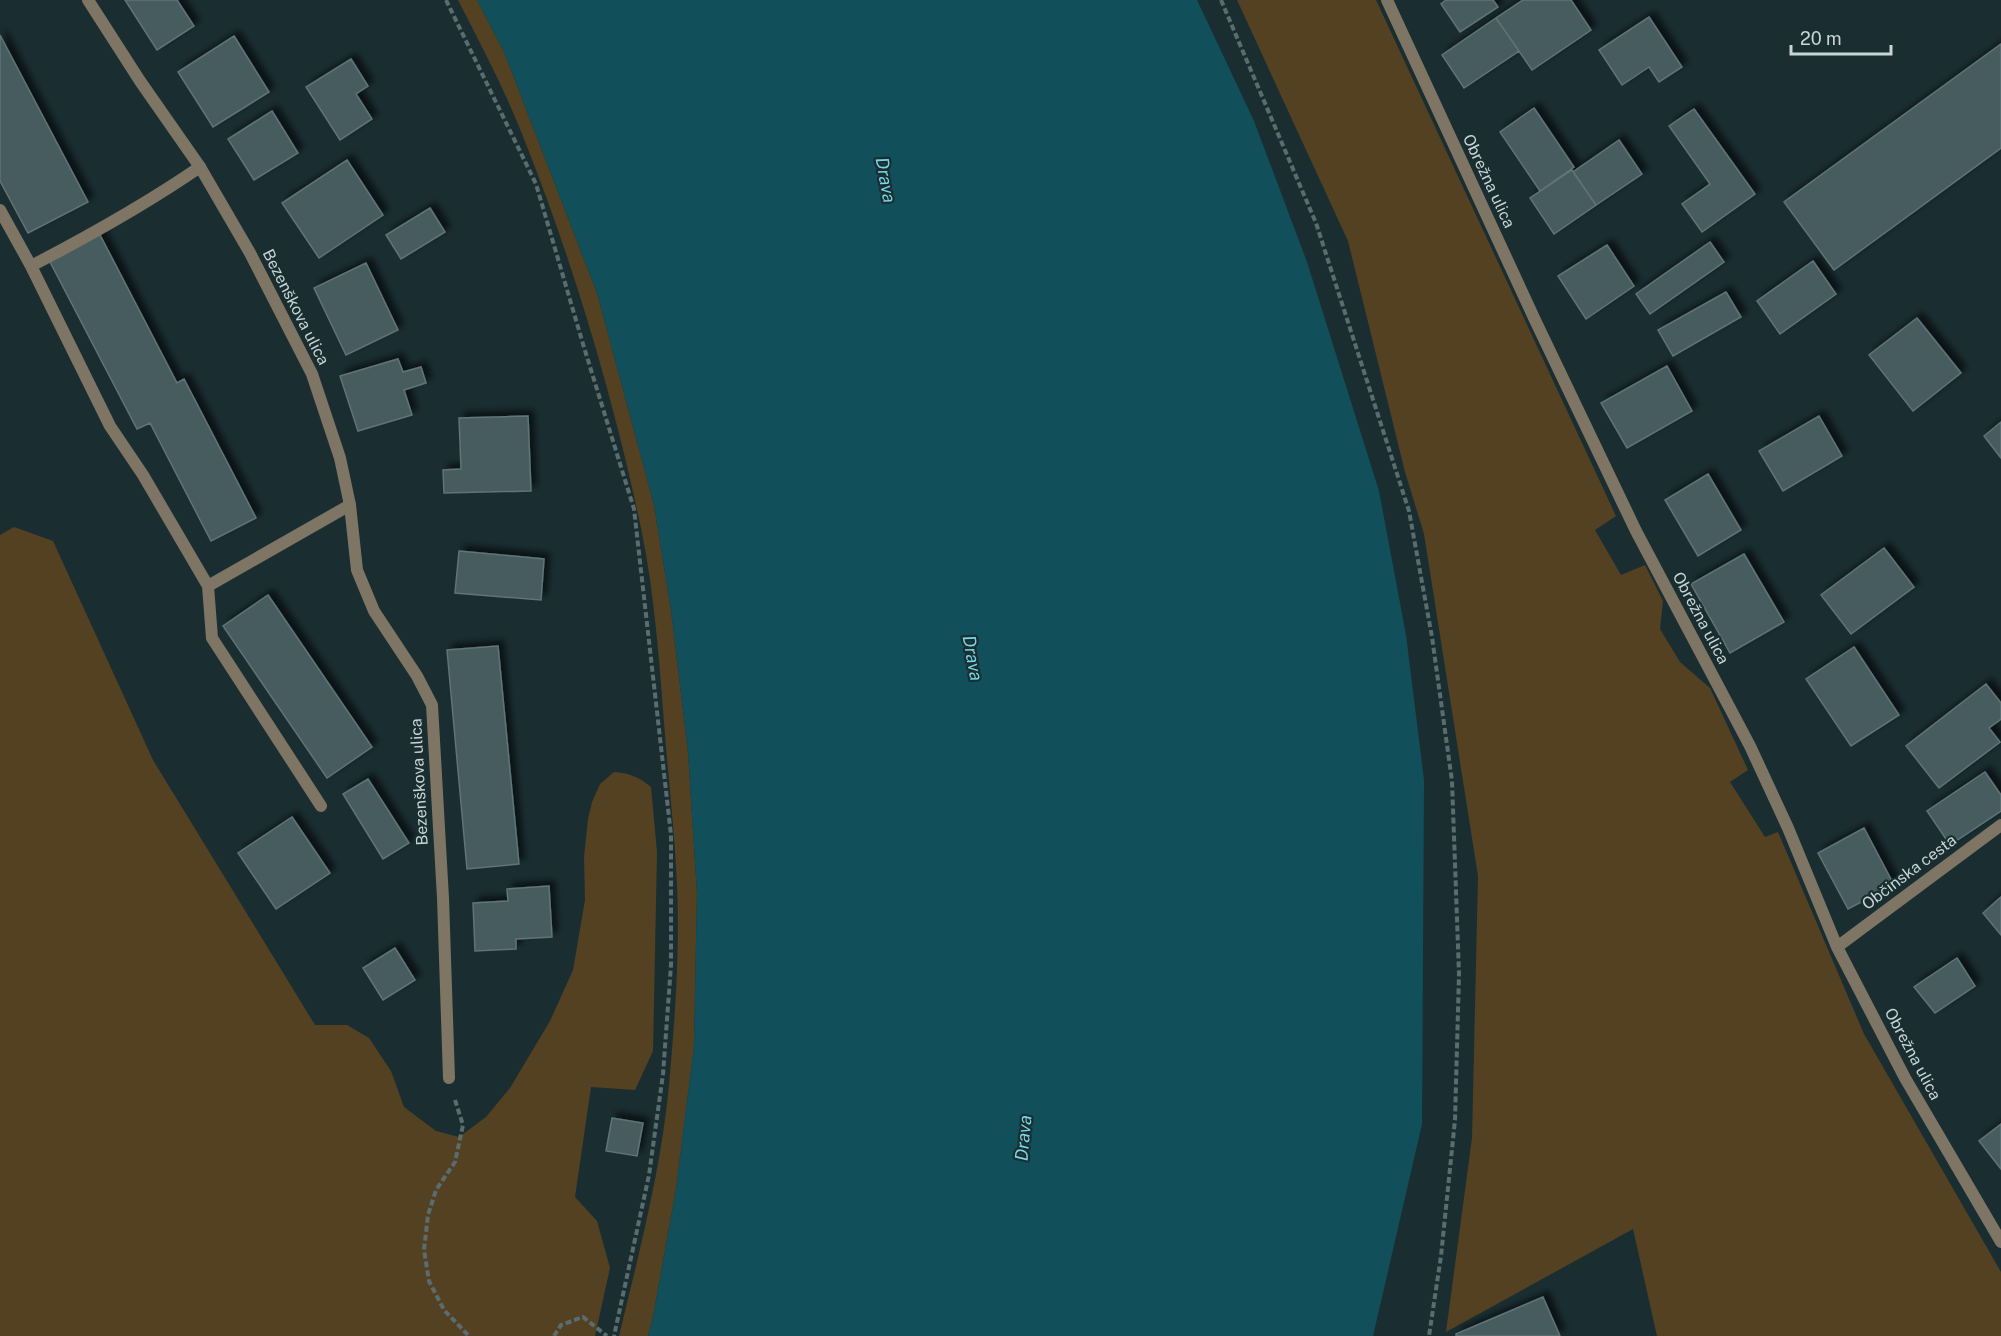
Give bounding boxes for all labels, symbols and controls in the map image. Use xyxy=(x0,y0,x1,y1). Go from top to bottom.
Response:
scale bar xyxy=(1791,18,1892,56)
text: 20 m xyxy=(1800,28,1842,49)
street label: Obrežna ulica xyxy=(1459,131,1519,231)
water label: Drava xyxy=(872,156,900,204)
street label: Bezenškova ulica xyxy=(259,246,333,368)
street label: Obrežna ulica xyxy=(1669,569,1733,667)
water label: Drava xyxy=(959,634,987,682)
street label: Bezenškova ulica xyxy=(406,718,432,846)
street label: Občinska cesta xyxy=(1858,830,1960,914)
street label: Obrežna ulica xyxy=(1881,1005,1945,1103)
water label: Drava xyxy=(1011,1114,1035,1162)

